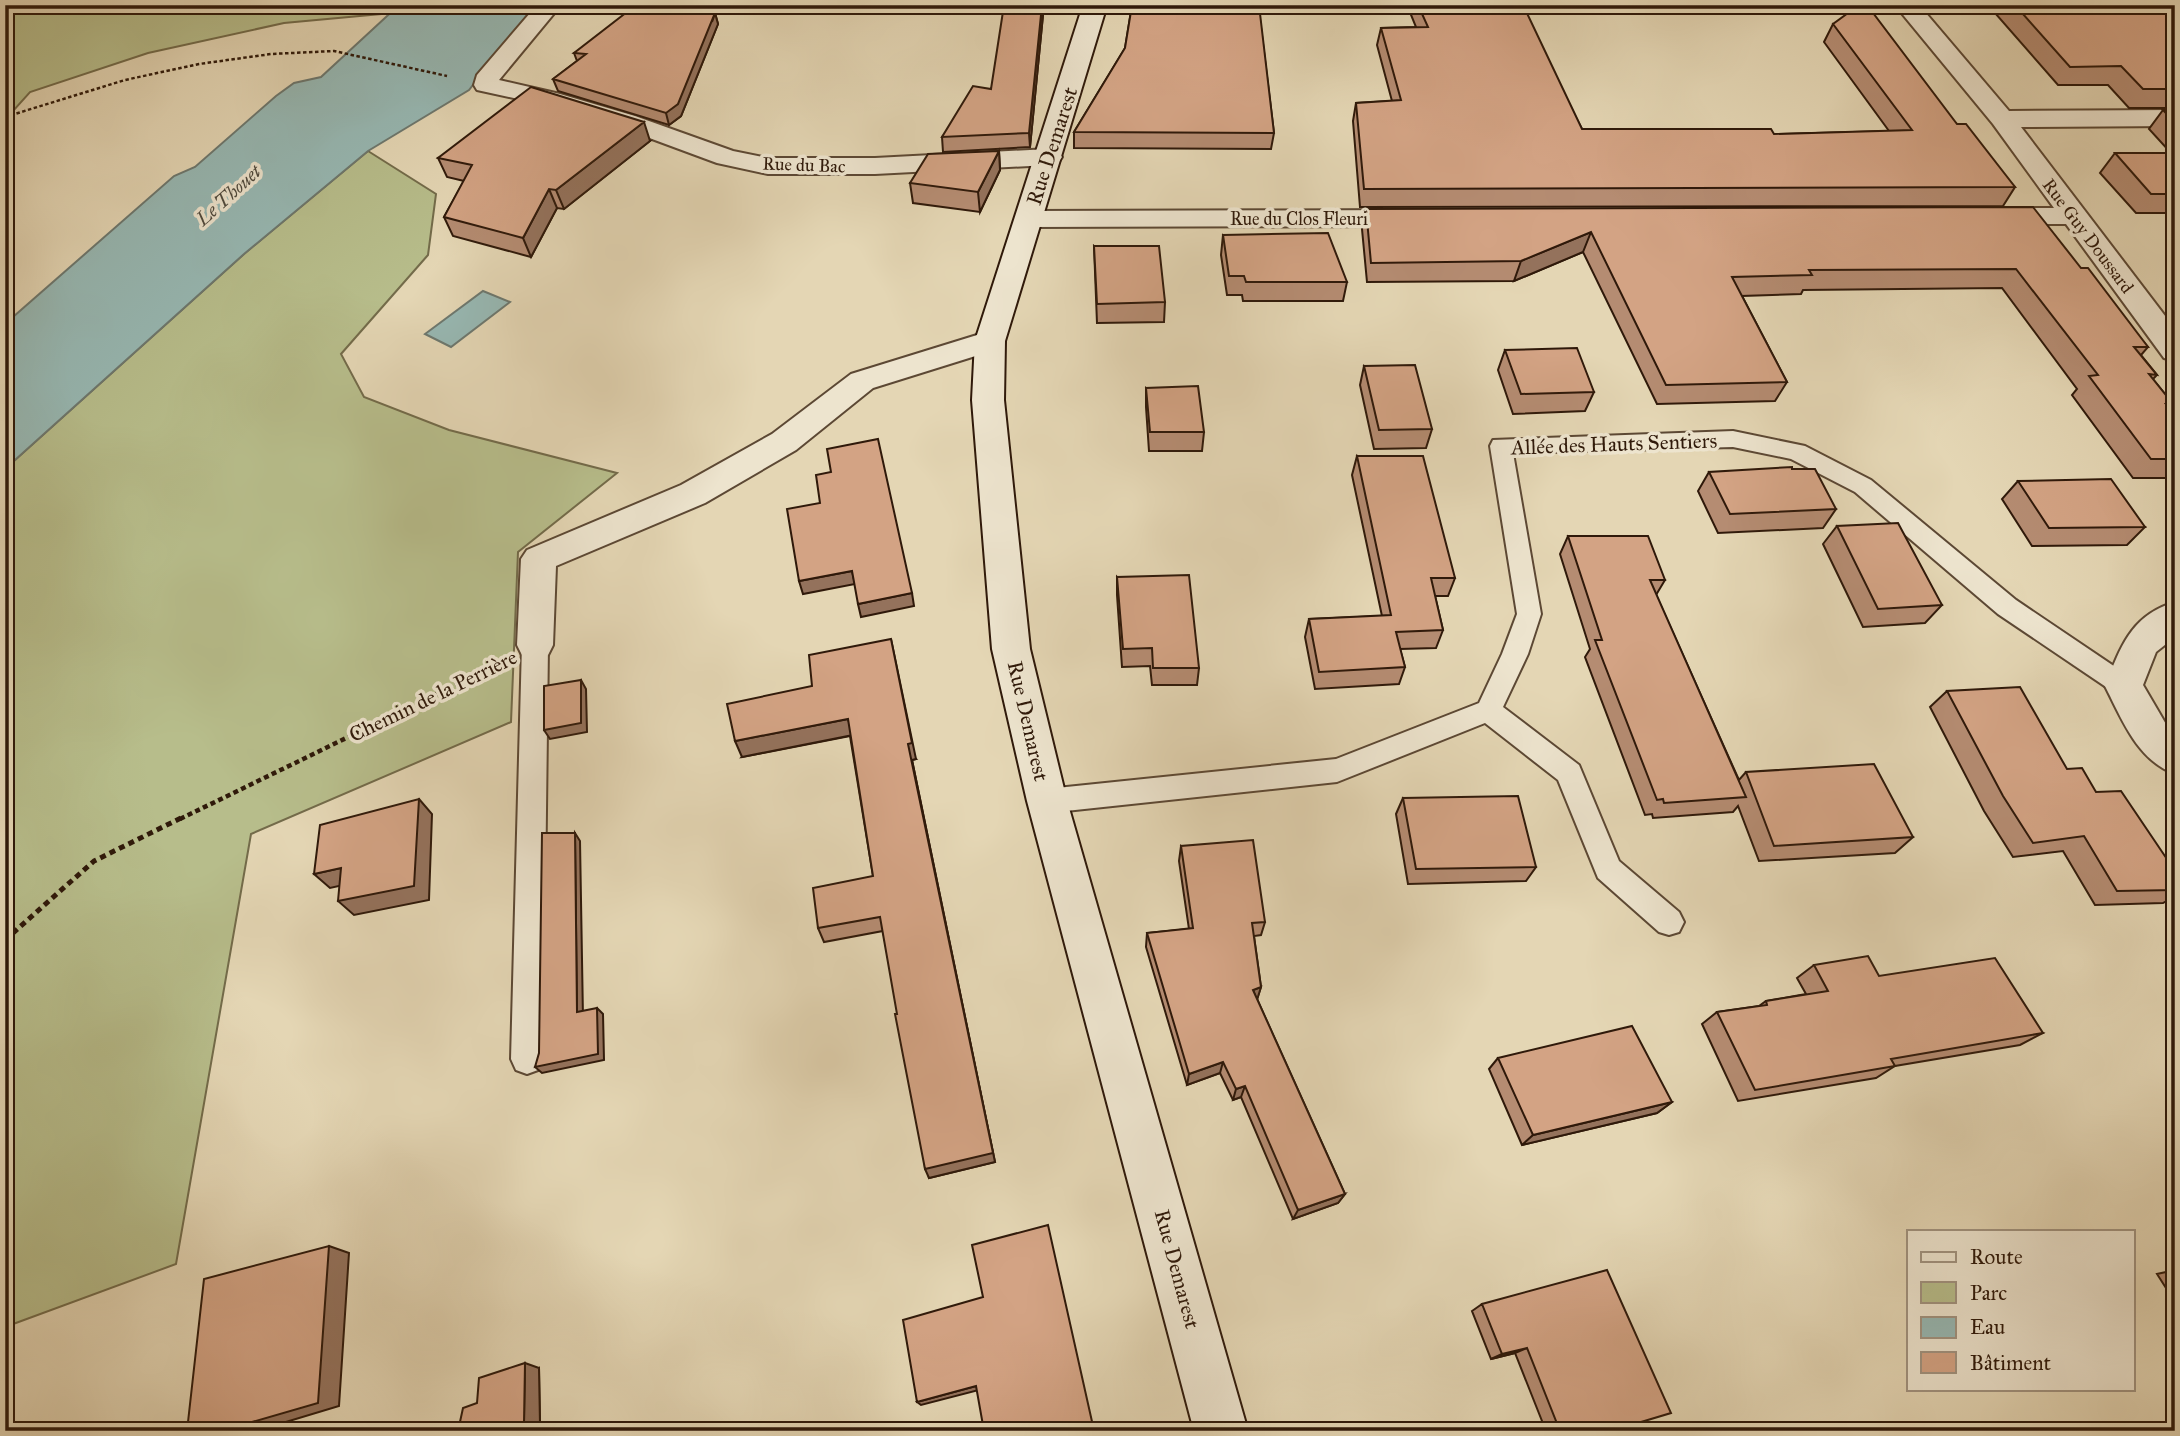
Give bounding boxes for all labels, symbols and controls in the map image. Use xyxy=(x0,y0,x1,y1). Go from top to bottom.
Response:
street label: Rue Demarest xyxy=(1021,83,1083,208)
street label: Rue du Bac xyxy=(762,153,846,177)
water label: Le Thouet xyxy=(190,160,266,231)
street label: Rue Guy Doussard xyxy=(2038,174,2138,298)
street label: Rue du Clos Fleuri xyxy=(1230,208,1368,230)
street label: Allée des Hauts Sentiers xyxy=(1509,427,1718,461)
street label: Chemin de la Perrière xyxy=(345,644,522,748)
street label: Rue Demarest xyxy=(1002,658,1055,784)
street label: Rue Demarest xyxy=(1149,1206,1206,1332)
legend xyxy=(1907,1230,2134,1390)
text: Route xyxy=(1970,1244,2023,1270)
text: Parc xyxy=(1970,1280,2007,1306)
text: Eau xyxy=(1970,1314,2005,1340)
text: Bâtiment xyxy=(1970,1350,2052,1376)

